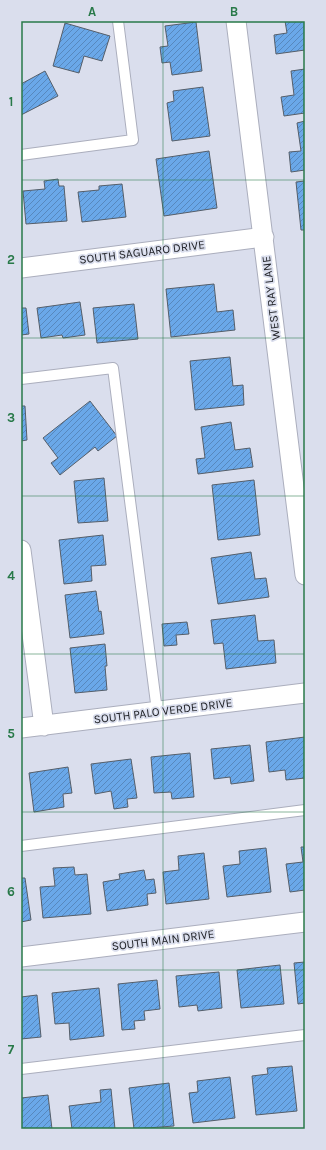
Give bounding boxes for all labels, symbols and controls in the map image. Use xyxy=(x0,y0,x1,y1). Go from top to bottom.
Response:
text: A xyxy=(88,4,96,19)
text: B xyxy=(230,4,238,19)
text: 1 xyxy=(9,94,13,109)
street label: SOUTH SAGUARO DRIVE xyxy=(78,237,206,267)
text: 2 xyxy=(7,252,15,267)
street label: WEST RAY LANE xyxy=(259,255,283,341)
text: 3 xyxy=(7,410,15,425)
text: 4 xyxy=(7,568,15,583)
street label: SOUTH PALO VERDE DRIVE xyxy=(93,696,233,726)
text: 5 xyxy=(7,726,15,741)
text: 6 xyxy=(7,884,15,899)
street label: SOUTH MAIN DRIVE xyxy=(111,927,215,953)
text: 7 xyxy=(8,1042,15,1057)

